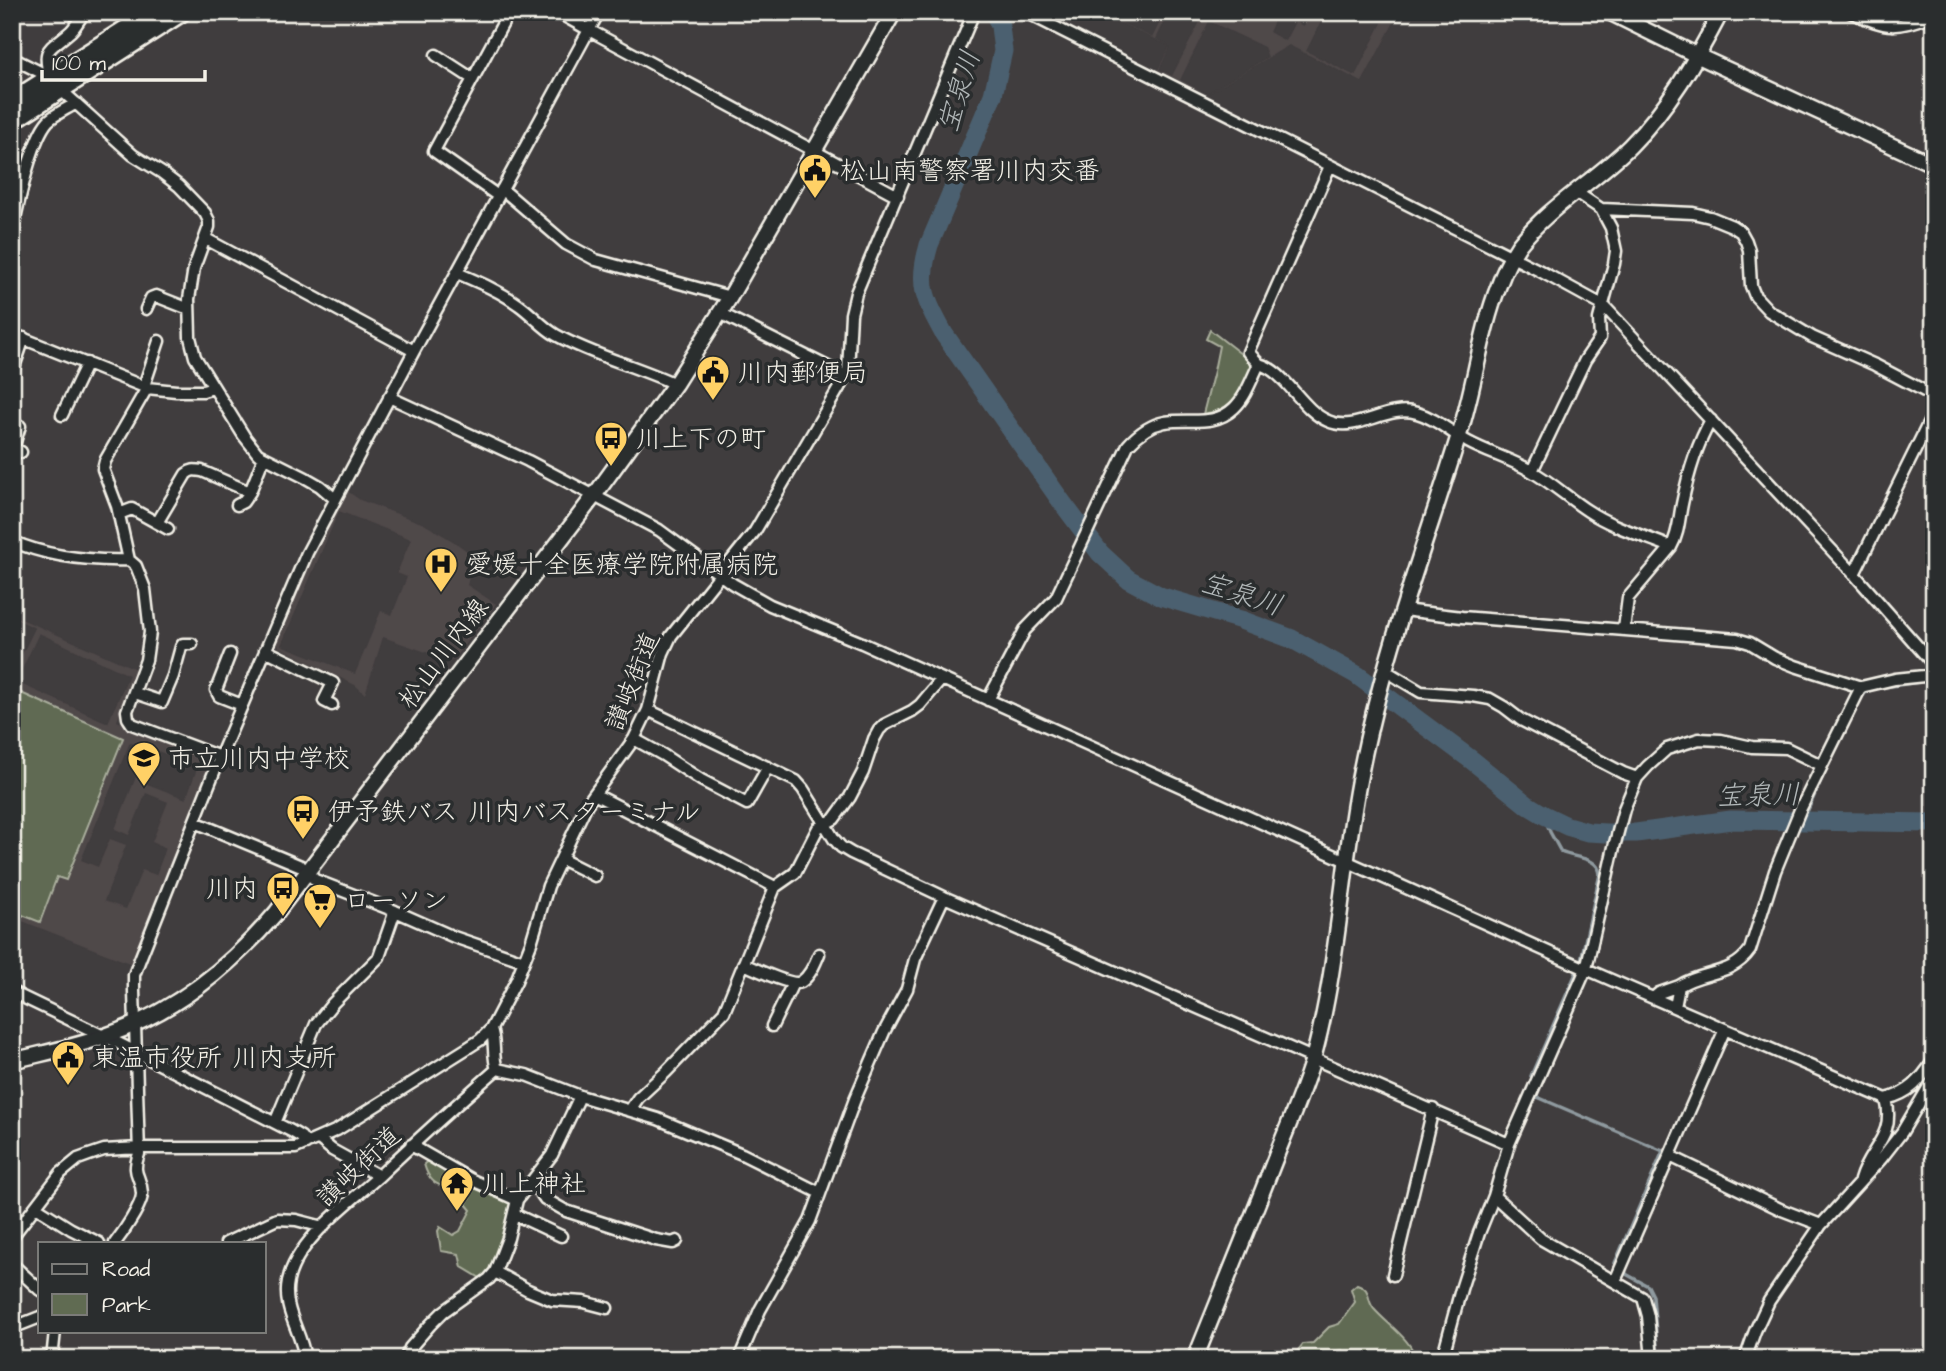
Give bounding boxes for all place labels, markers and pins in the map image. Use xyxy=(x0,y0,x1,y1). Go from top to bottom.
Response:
public building icon: 松山南警察署川内交番 xyxy=(796,151,834,200)
place label: 松山南警察署川内交番 xyxy=(840,153,1100,189)
public building icon: 川内郵便局 xyxy=(694,353,732,402)
place label: 川内郵便局 xyxy=(738,355,868,391)
bus stop icon: 川上下の町 xyxy=(592,419,630,468)
place label: 川上下の町 xyxy=(636,421,766,457)
hospital icon: 愛媛十全医療学院附属病院 xyxy=(422,545,460,594)
place label: 愛媛十全医療学院附属病院 xyxy=(466,547,778,583)
school or university icon: 市立川内中学校 xyxy=(125,739,163,788)
place label: 市立川内中学校 xyxy=(168,741,350,777)
bus stop icon: 伊予鉄バス 川内バスターミナル xyxy=(284,792,322,841)
place label: 伊予鉄バス 川内バスターミナル xyxy=(328,794,701,830)
bus stop icon: 川内 xyxy=(264,869,302,918)
place label: 川内 xyxy=(206,871,258,907)
supermarket icon: ローソン xyxy=(301,881,339,930)
place label: ローソン xyxy=(344,883,448,919)
public building icon: 東温市役所 川内支所 xyxy=(49,1038,87,1087)
place label: 東温市役所 川内支所 xyxy=(92,1040,336,1076)
temple icon: 川上神社 xyxy=(438,1164,476,1213)
place label: 川上神社 xyxy=(482,1166,586,1202)

